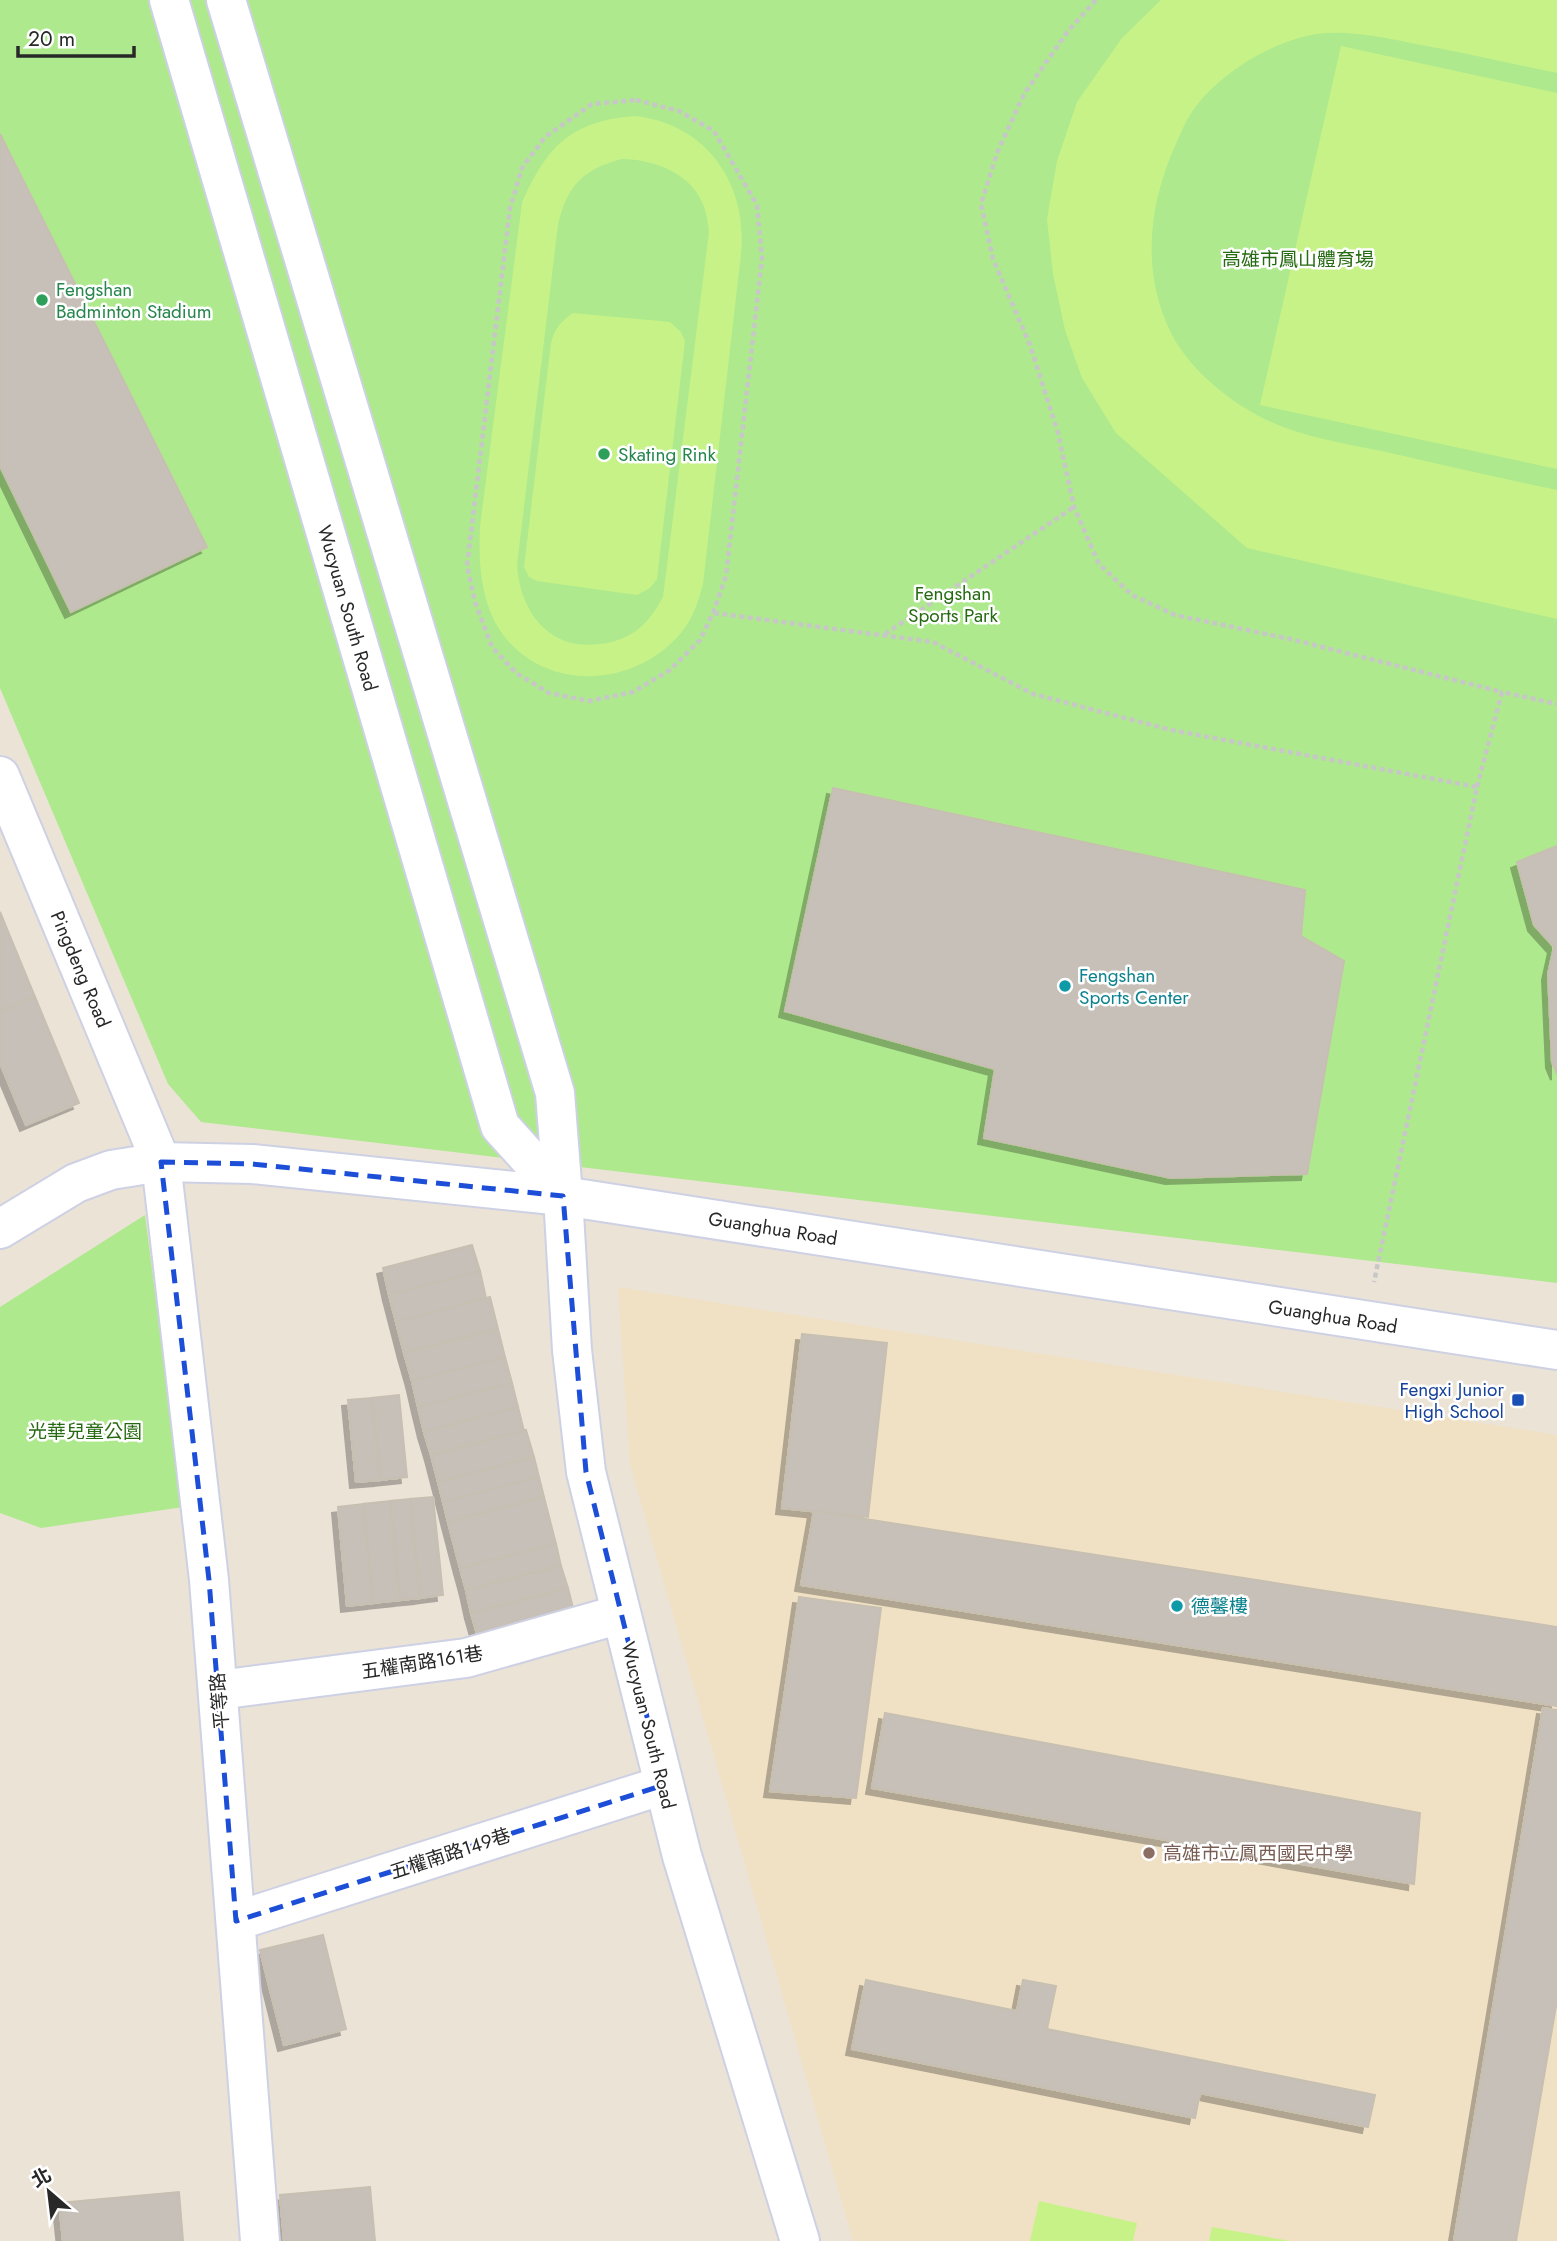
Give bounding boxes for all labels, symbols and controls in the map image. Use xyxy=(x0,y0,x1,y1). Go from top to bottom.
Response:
scale bar xyxy=(18,14,133,58)
text: 20 m xyxy=(28,24,75,54)
park label: 高雄市鳳山體育場 xyxy=(1222,246,1374,273)
place label: Fengshan Badminton Stadium xyxy=(56,276,212,325)
marker: Fengshan Badminton Stadium xyxy=(34,292,50,308)
place label: Skating Rink xyxy=(618,441,716,468)
marker: Skating Rink xyxy=(596,446,612,462)
street label: Wucyuan South Road xyxy=(311,522,384,694)
park label: Fengshan Sports Park xyxy=(908,580,999,629)
street label: Pingdeng Road xyxy=(44,907,117,1032)
place label: Fengshan Sports Center xyxy=(1079,962,1189,1011)
marker: Fengshan Sports Center xyxy=(1057,978,1073,994)
street label: Guanghua Road xyxy=(706,1205,839,1252)
street label: Guanghua Road xyxy=(1266,1293,1399,1340)
place label: Fengxi Junior High School xyxy=(1400,1376,1504,1425)
marker: Fengxi Junior High School xyxy=(1510,1392,1526,1408)
park label: 光華兒童公園 xyxy=(28,1418,142,1445)
place label: 德馨樓 xyxy=(1191,1593,1248,1620)
marker: 德馨樓 xyxy=(1169,1598,1185,1614)
street label: Wucyuan South Road xyxy=(615,1639,682,1812)
street label: 五權南路161巷 xyxy=(359,1640,485,1685)
street label: 平等路 xyxy=(204,1671,235,1731)
street label: 五權南路149巷 xyxy=(386,1821,514,1886)
place label: 高雄市立鳳西國民中學 xyxy=(1163,1840,1353,1867)
marker: 高雄市立鳳西國民中學 xyxy=(1141,1845,1157,1861)
north arrow xyxy=(14,2157,84,2227)
text: 北 xyxy=(27,2161,56,2194)

